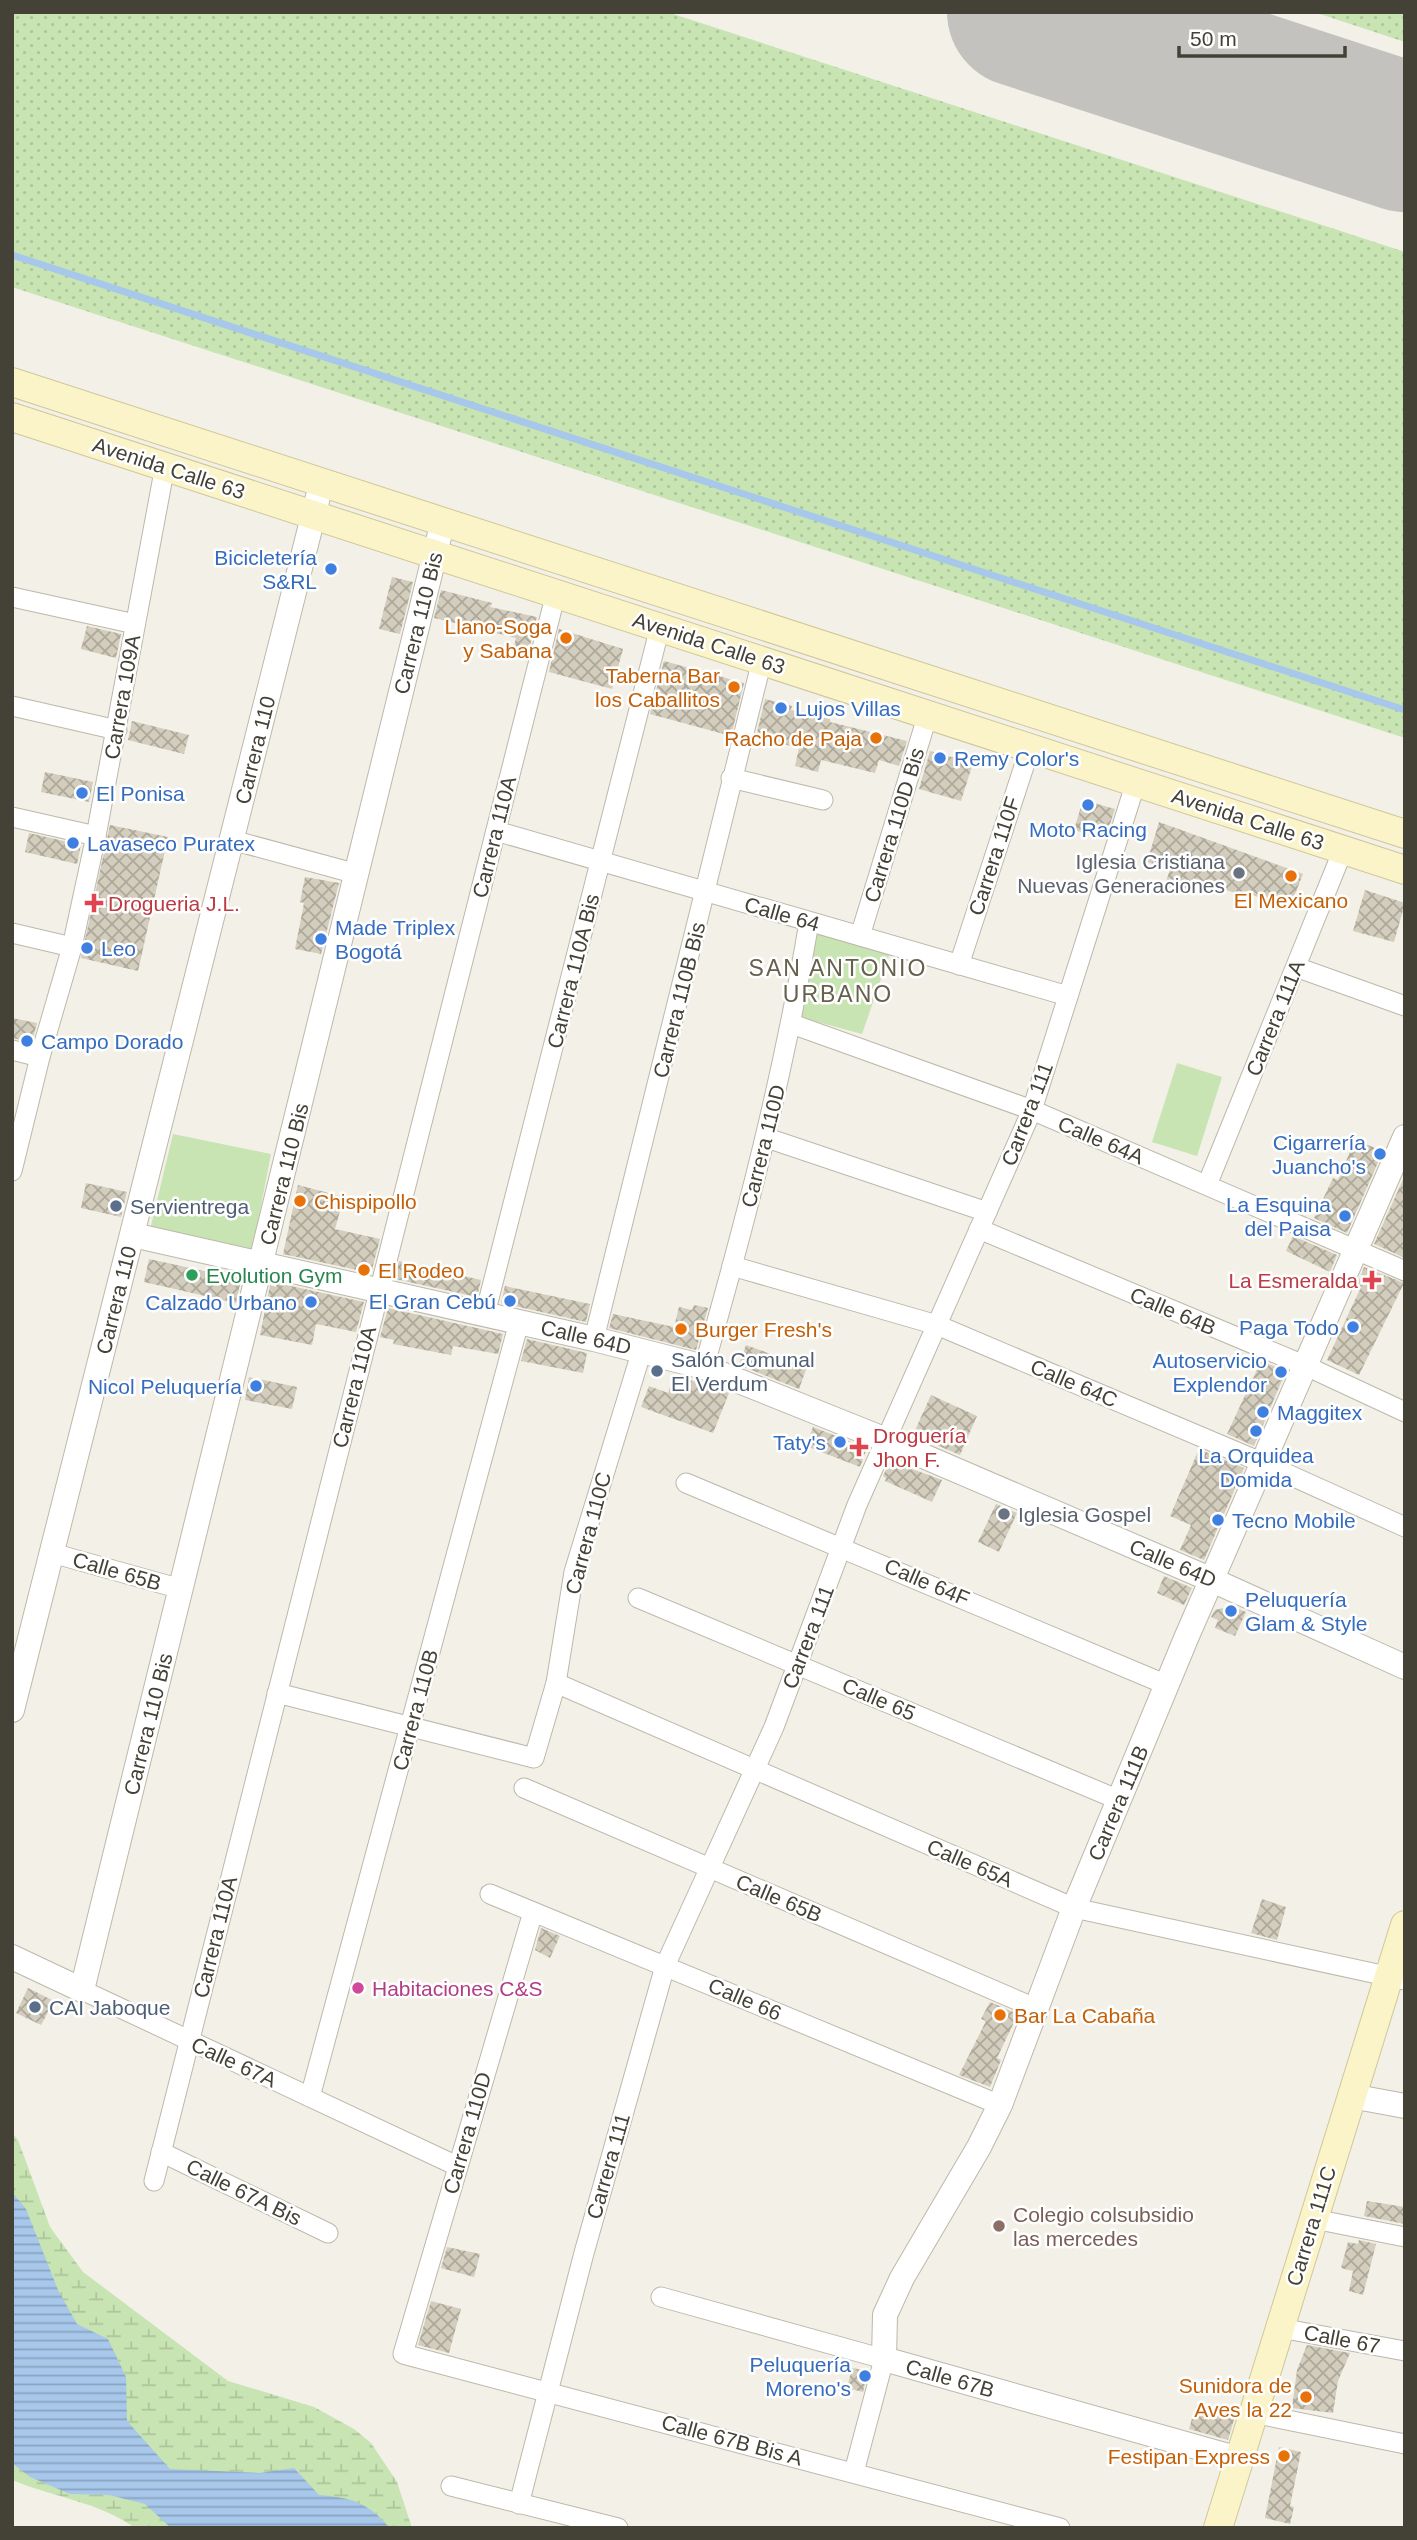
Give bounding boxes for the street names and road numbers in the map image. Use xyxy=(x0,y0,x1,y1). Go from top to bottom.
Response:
street label: Avenida Calle 63 xyxy=(90,433,248,503)
street label: Carrera 110 Bis xyxy=(389,550,447,696)
street label: Avenida Calle 63 xyxy=(630,608,788,678)
street label: Carrera 109A xyxy=(100,633,144,761)
street label: Carrera 110 xyxy=(230,694,280,806)
street label: Carrera 110D Bis xyxy=(860,745,928,905)
street label: Carrera 110A xyxy=(468,774,520,900)
street label: Avenida Calle 63 xyxy=(1169,784,1327,854)
street label: Carrera 110F xyxy=(964,794,1024,918)
street label: Carrera 110A Bis xyxy=(543,891,603,1051)
street label: Calle 64 xyxy=(742,892,823,936)
street label: Carrera 110B Bis xyxy=(649,920,709,1080)
street label: Carrera 111A xyxy=(1241,957,1309,1079)
street label: Carrera 111 xyxy=(997,1059,1057,1169)
street label: Carrera 110D xyxy=(737,1082,789,1210)
street label: Carrera 110 Bis xyxy=(255,1101,313,1247)
street label: Calle 64A xyxy=(1055,1112,1147,1168)
street label: Carrera 110 xyxy=(91,1244,141,1356)
street label: Calle 64B xyxy=(1127,1283,1219,1339)
street label: Calle 64D xyxy=(538,1315,634,1359)
street label: Carrera 110A xyxy=(328,1324,380,1450)
street label: Calle 64C xyxy=(1027,1354,1121,1412)
street label: Carrera 110C xyxy=(561,1469,615,1597)
street label: Calle 64D xyxy=(1126,1534,1220,1592)
street label: Calle 65B xyxy=(70,1547,164,1595)
street label: Calle 64F xyxy=(881,1554,973,1610)
street label: Carrera 111 xyxy=(778,1582,838,1692)
street label: Carrera 110B xyxy=(388,1647,442,1773)
street label: Carrera 110 Bis xyxy=(119,1651,177,1797)
street label: Calle 65 xyxy=(839,1673,919,1725)
street label: Carrera 111B xyxy=(1083,1742,1153,1864)
street label: Calle 65A xyxy=(924,1835,1016,1891)
street label: Calle 65B xyxy=(733,1870,825,1926)
street label: Carrera 110A xyxy=(189,1874,241,2000)
street label: Calle 66 xyxy=(705,1973,785,2025)
street label: Calle 67A xyxy=(188,2032,280,2092)
street label: Carrera 110D xyxy=(439,2069,495,2197)
street label: Carrera 111 xyxy=(582,2110,634,2222)
street label: Calle 67A Bis xyxy=(183,2154,305,2230)
street label: Carrera 111C xyxy=(1282,2163,1340,2289)
street label: Calle 67 xyxy=(1302,2320,1382,2358)
street label: Calle 67B xyxy=(903,2354,997,2402)
street label: Calle 67B Bis A xyxy=(659,2410,805,2470)

